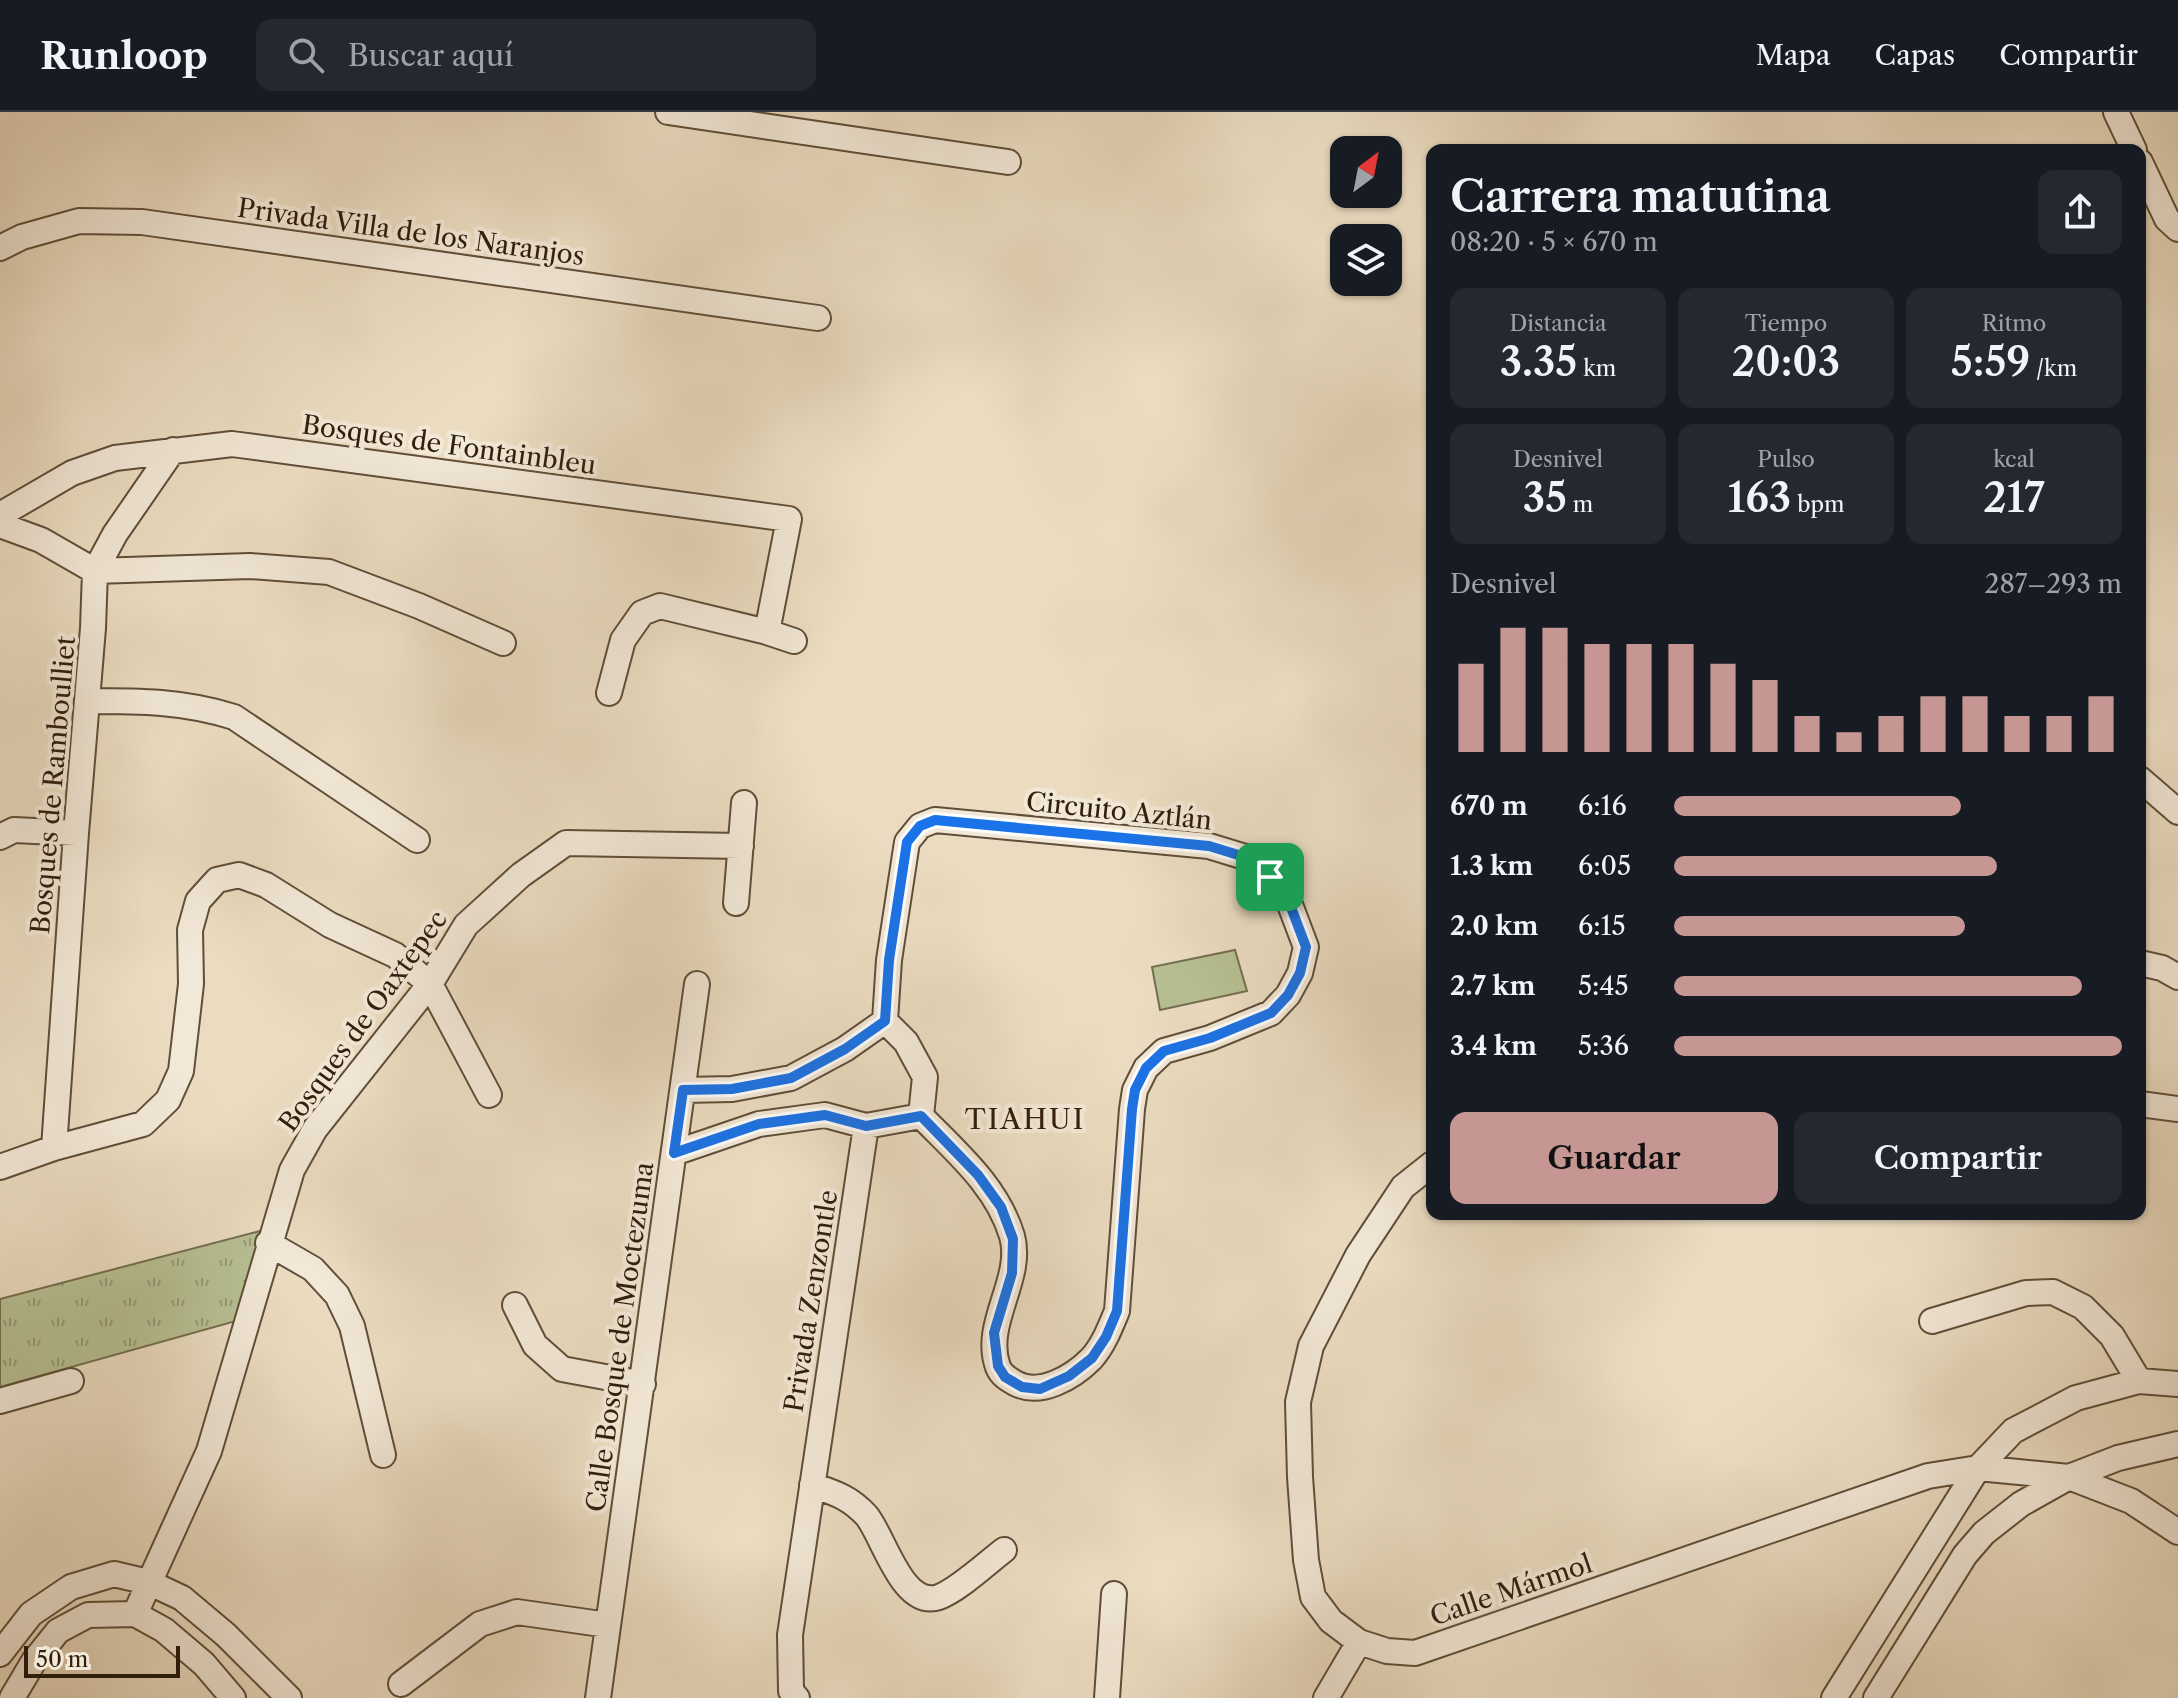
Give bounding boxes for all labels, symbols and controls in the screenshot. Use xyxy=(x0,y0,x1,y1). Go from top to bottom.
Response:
search box xyxy=(256,19,816,91)
text: Runloop xyxy=(40,32,208,79)
icon: search xyxy=(284,33,328,77)
text: Buscar aquí xyxy=(348,37,513,74)
text: Mapa xyxy=(1756,38,1831,72)
text: Capas xyxy=(1875,38,1955,72)
text: Compartir xyxy=(1999,38,2138,72)
north arrow xyxy=(1330,136,1402,208)
map controls xyxy=(1330,136,1402,296)
text: Carrera matutina xyxy=(1450,169,1831,223)
button: share xyxy=(2038,170,2122,254)
street label: Privada Villa de los Naranjos xyxy=(236,192,586,272)
button: layers xyxy=(1330,224,1402,296)
text: 08:20 · 5 × 670 m xyxy=(1450,226,1658,258)
text: Distancia xyxy=(1510,310,1607,337)
text: Tiempo xyxy=(1745,310,1827,337)
text: Ritmo xyxy=(1982,310,2046,337)
text: 3.35 xyxy=(1500,337,1577,386)
text: 20:03 xyxy=(1732,337,1840,386)
text: 5:59 xyxy=(1951,337,2030,386)
text: km xyxy=(1577,355,1616,382)
text: /km xyxy=(2030,355,2077,382)
street label: Bosques de Fontainbleu xyxy=(300,409,598,481)
text: Desnivel xyxy=(1513,446,1603,473)
text: Pulso xyxy=(1757,446,1815,473)
text: kcal xyxy=(1993,446,2035,473)
text: 35 xyxy=(1523,473,1567,522)
text: 163 xyxy=(1728,473,1791,522)
text: 217 xyxy=(1983,473,2045,522)
text: m xyxy=(1567,491,1593,518)
text: bpm xyxy=(1791,491,1844,518)
text: Desnivel xyxy=(1450,568,1557,600)
text: 287–293 m xyxy=(1984,568,2122,600)
street label: Bosques de Ramboulliet xyxy=(24,634,82,935)
street label: Circuito Aztlán xyxy=(1024,785,1214,837)
text: 670 m xyxy=(1450,790,1528,822)
text: 6:16 xyxy=(1578,790,1627,822)
pin xyxy=(1236,843,1304,911)
text: 1.3 km xyxy=(1450,850,1533,882)
text: 6:05 xyxy=(1578,850,1631,882)
icon: arrive xyxy=(1248,855,1292,899)
street label: Bosques de Oaxtepec xyxy=(272,904,454,1138)
text: 2.0 km xyxy=(1450,910,1538,942)
text: 6:15 xyxy=(1578,910,1626,942)
text: 2.7 km xyxy=(1450,970,1535,1002)
text: 5:45 xyxy=(1578,970,1629,1002)
text: 3.4 km xyxy=(1450,1030,1537,1062)
text: 5:36 xyxy=(1578,1030,1629,1062)
district label: TIAHUI xyxy=(965,1102,1085,1136)
button: Guardar xyxy=(1450,1112,1778,1204)
button: Compartir xyxy=(1794,1112,2122,1204)
street label: Calle Bosque de Moctezuma xyxy=(580,1160,660,1514)
street label: Privada Zenzontle xyxy=(778,1188,844,1414)
street label: Calle Mármol xyxy=(1426,1547,1596,1633)
scale bar xyxy=(24,1642,180,1678)
text: 50 m xyxy=(36,1646,88,1673)

